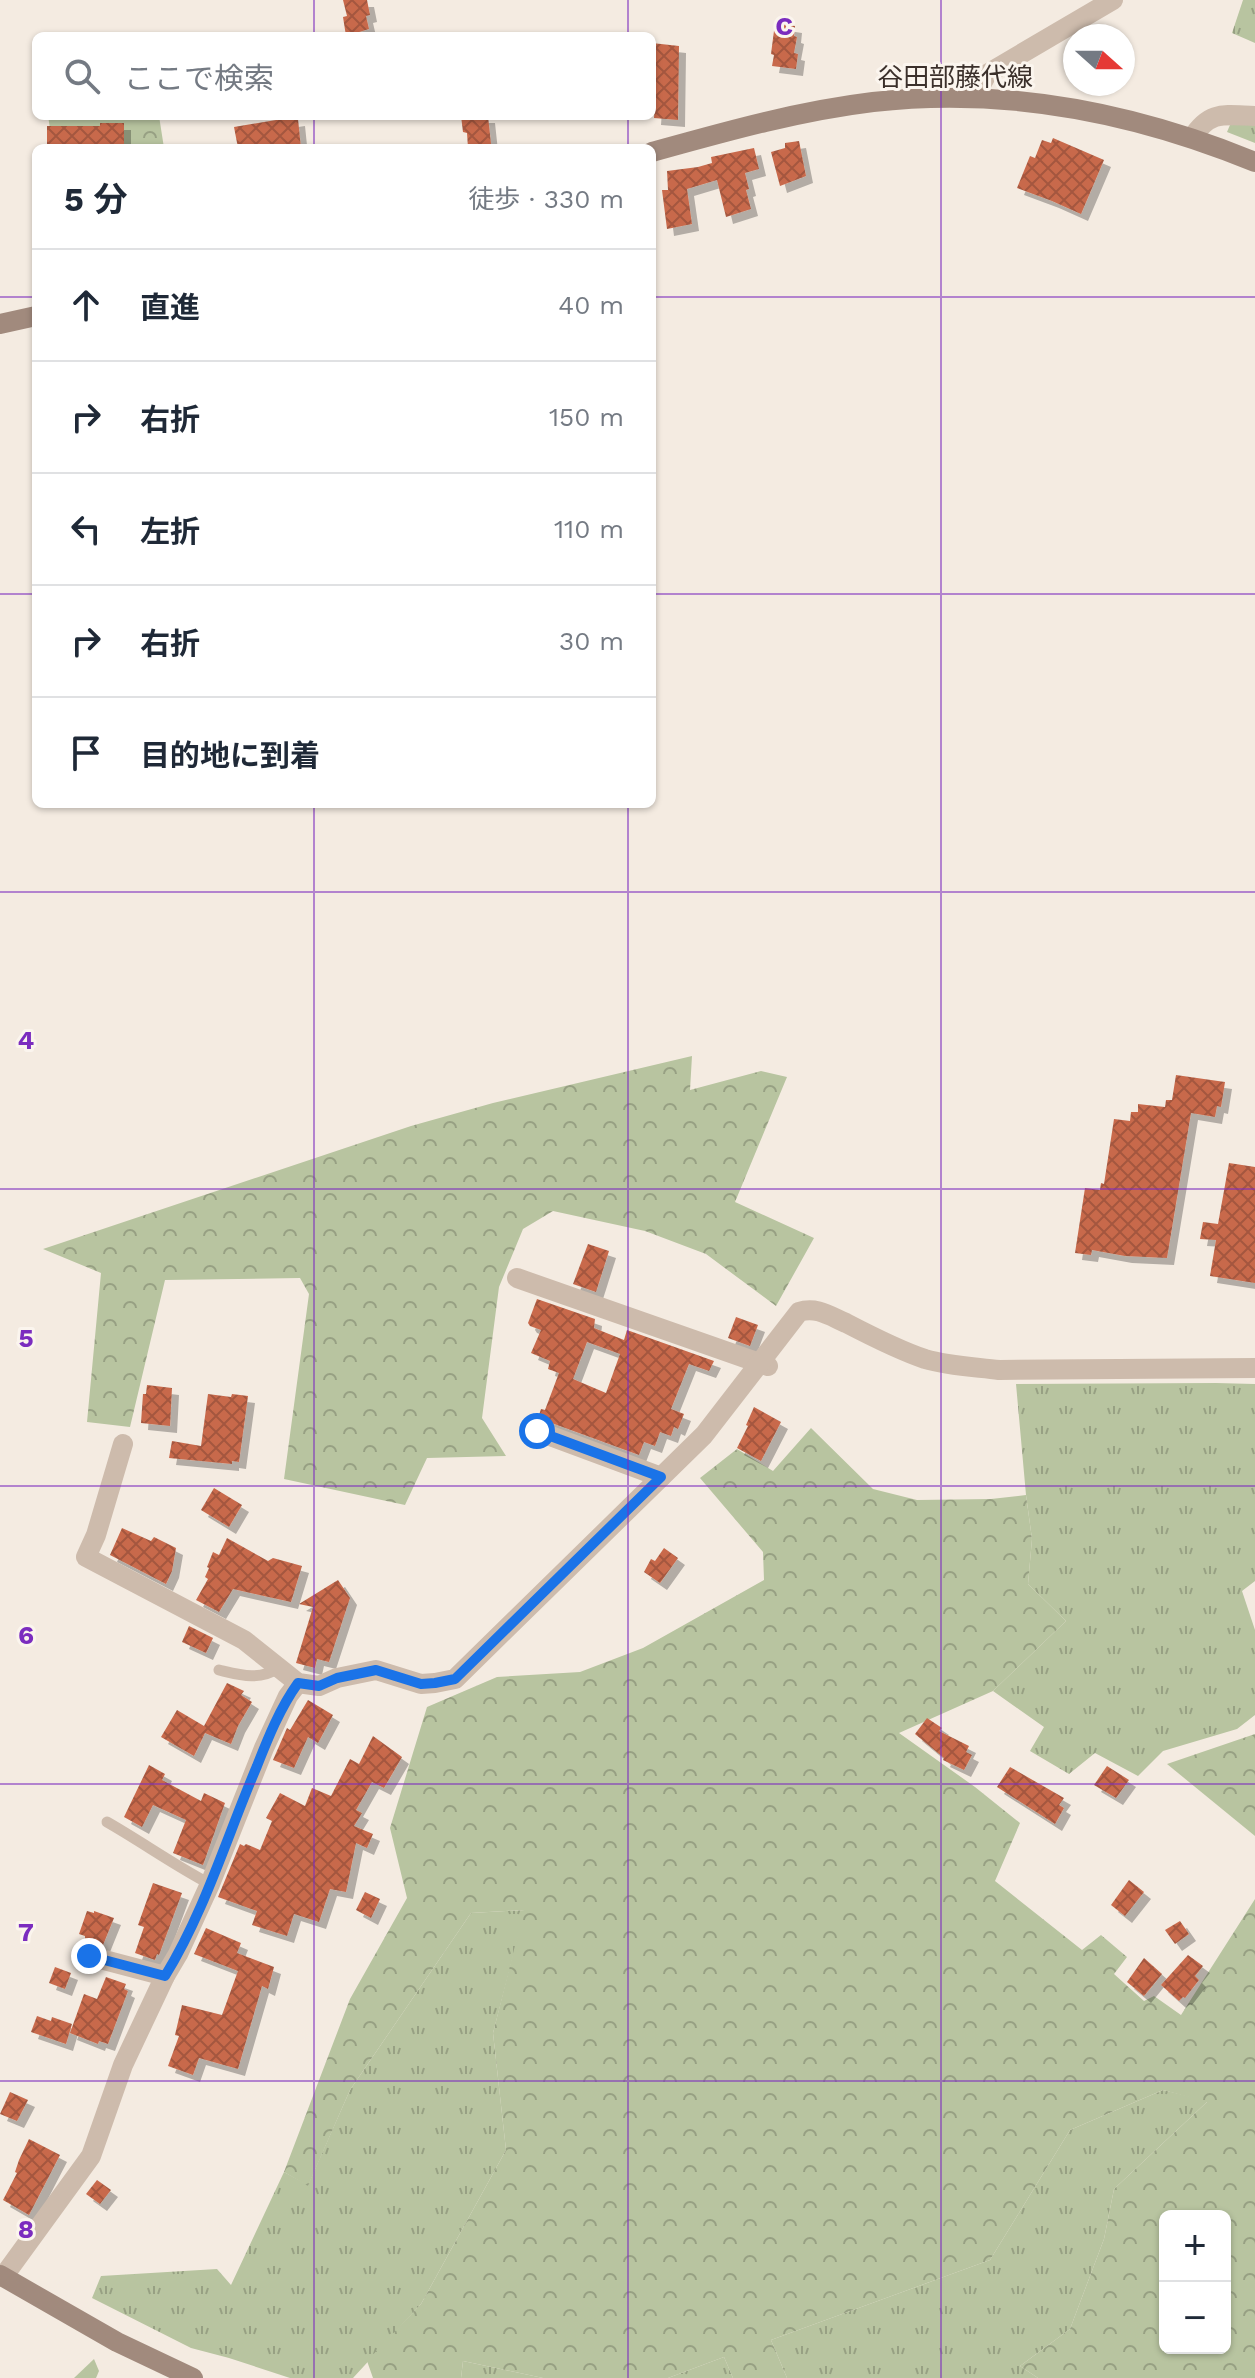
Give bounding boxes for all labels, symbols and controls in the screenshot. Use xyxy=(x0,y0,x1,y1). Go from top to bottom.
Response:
text: C xyxy=(775,11,793,41)
north arrow xyxy=(1063,24,1135,96)
search box xyxy=(32,32,656,120)
icon: search xyxy=(60,54,104,98)
text: ここで検索 xyxy=(124,61,274,96)
street label: 谷田部藤代線 xyxy=(877,62,1033,92)
text: 5 分 xyxy=(64,179,128,219)
text: 徒歩 · 330 m xyxy=(468,184,624,214)
icon: ahead xyxy=(64,283,108,327)
text: 直進 xyxy=(140,290,200,325)
text: 40 m xyxy=(558,290,624,320)
icon: right xyxy=(64,395,108,439)
text: 右折 xyxy=(140,402,200,437)
text: 150 m xyxy=(549,402,624,432)
icon: left xyxy=(64,507,108,551)
text: 左折 xyxy=(140,514,200,549)
text: 110 m xyxy=(554,514,624,544)
icon: right xyxy=(64,619,108,663)
text: 右折 xyxy=(140,626,200,661)
text: 30 m xyxy=(559,626,624,656)
icon: arrive xyxy=(64,731,108,775)
text: 目的地に到着 xyxy=(140,738,320,773)
text: 4 xyxy=(18,1025,35,1055)
text: 5 xyxy=(18,1323,34,1353)
route start xyxy=(519,1413,555,1449)
text: 6 xyxy=(18,1620,34,1650)
text: 7 xyxy=(18,1917,34,1947)
route end xyxy=(71,1938,107,1974)
map controls xyxy=(1159,2210,1231,2354)
button: + xyxy=(1159,2210,1231,2282)
text: 8 xyxy=(18,2214,34,2244)
button: − xyxy=(1159,2282,1231,2354)

